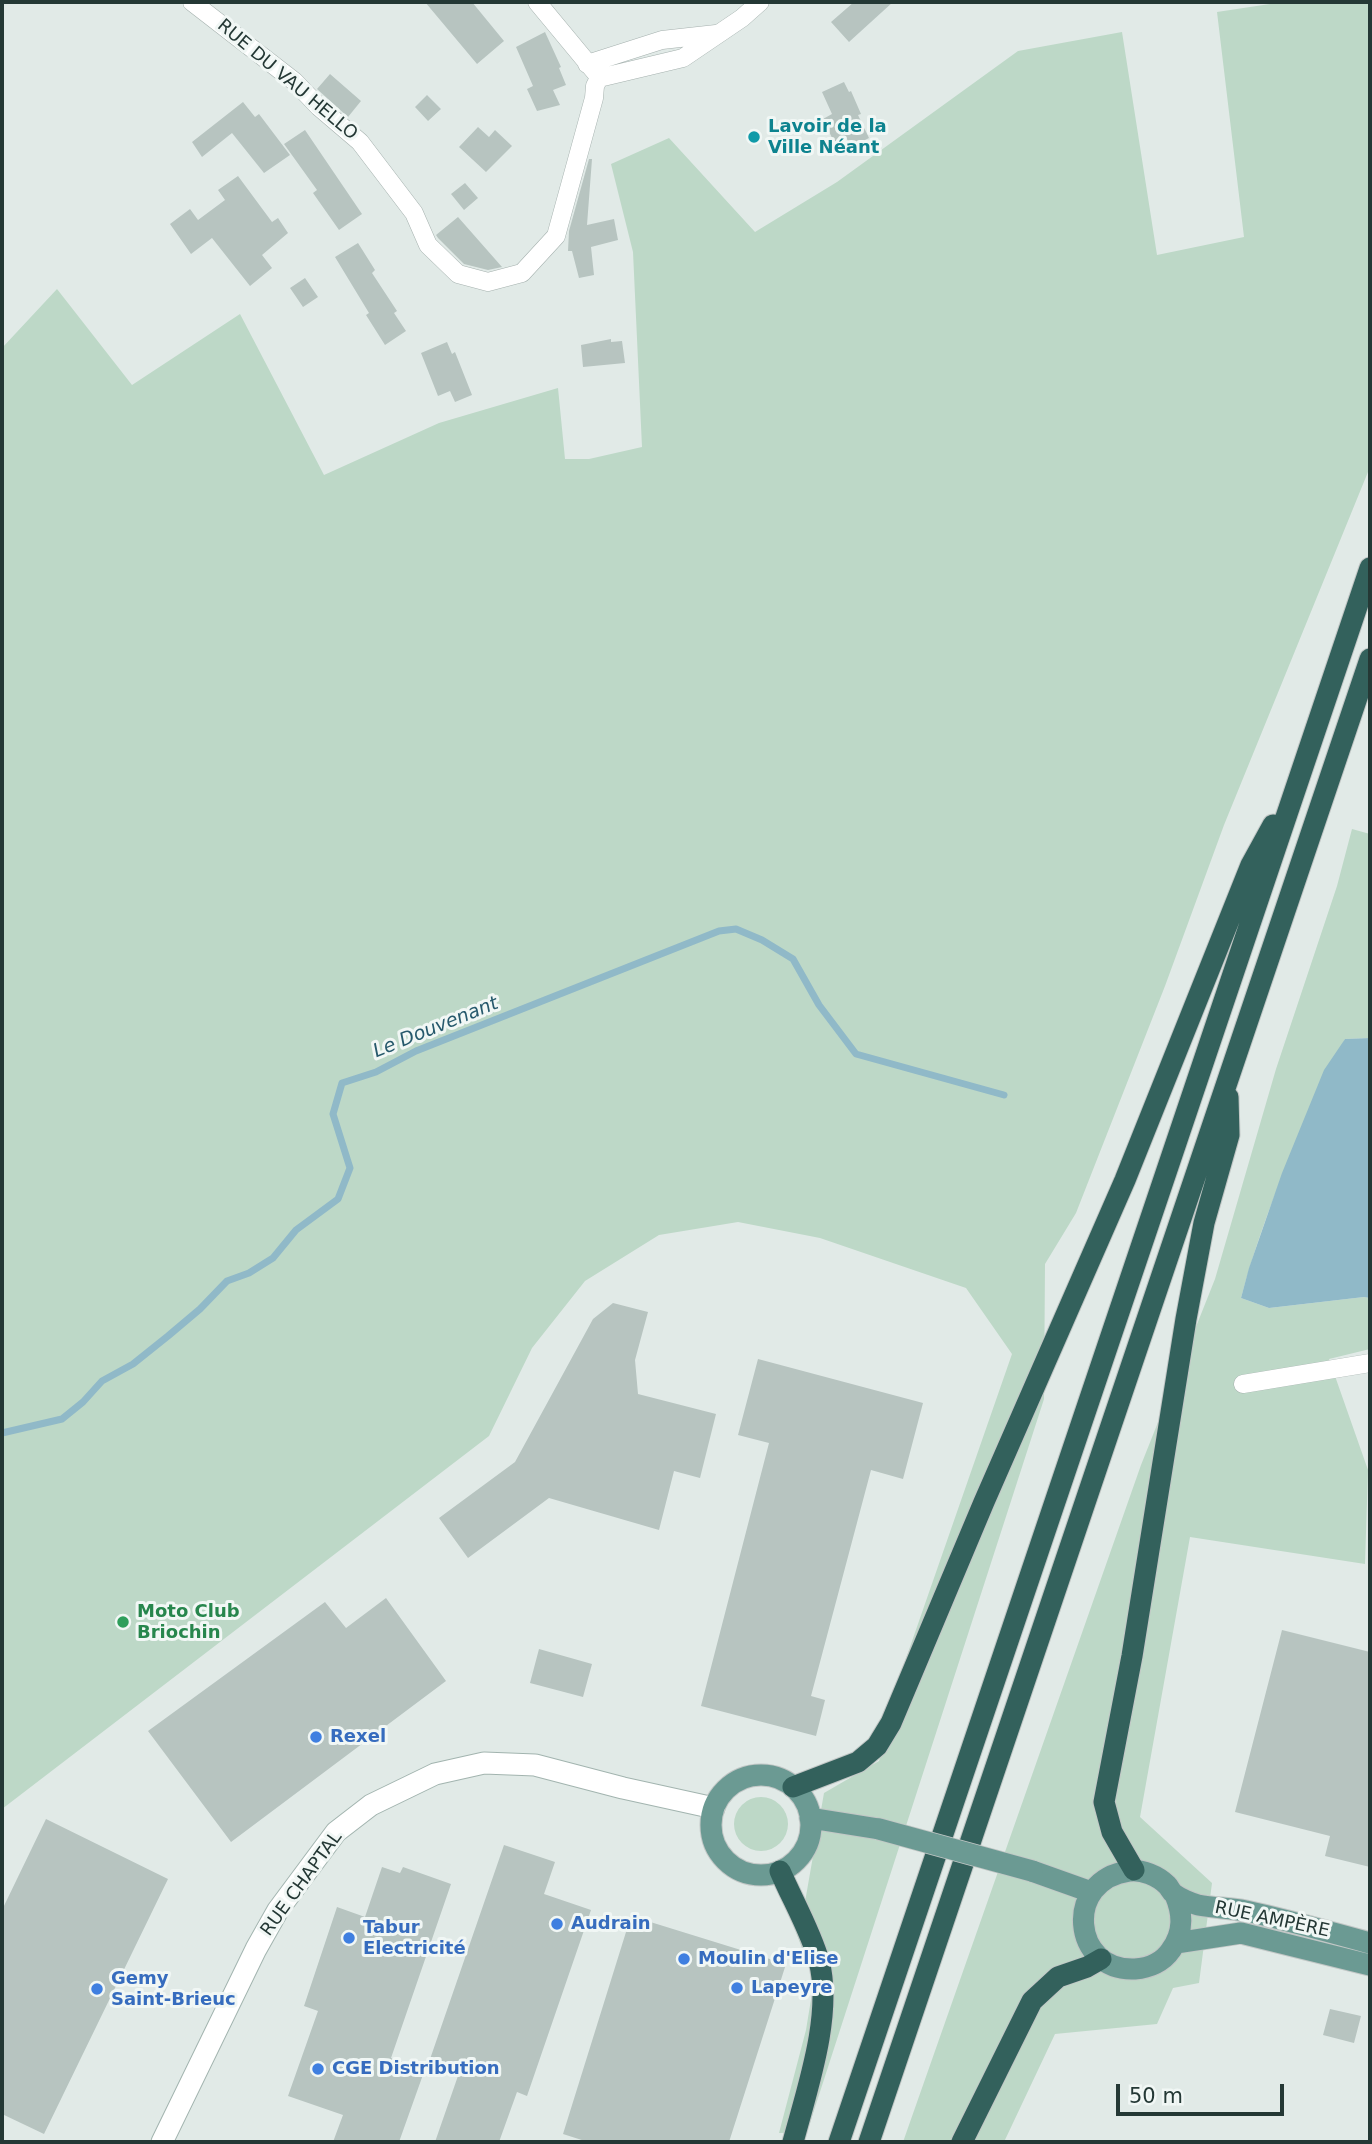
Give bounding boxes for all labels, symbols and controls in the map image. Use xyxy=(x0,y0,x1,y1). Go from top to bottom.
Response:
street label: RUE DU VAU HELLO xyxy=(212,15,362,145)
place label: Lavoir de la Ville Néant xyxy=(768,116,887,158)
marker: Lavoir de la Ville Néant xyxy=(746,129,762,145)
water label: Le Douvenant xyxy=(370,993,502,1063)
place label: Moto Club Briochin xyxy=(137,1601,240,1644)
marker: Moto Club Briochin xyxy=(115,1614,131,1630)
place label: Rexel xyxy=(330,1726,386,1748)
marker: Rexel xyxy=(308,1729,324,1745)
street label: RUE CHAPTAL xyxy=(257,1827,347,1941)
street label: RUE AMPÈRE xyxy=(1213,1897,1331,1943)
place label: Audrain xyxy=(571,1913,651,1935)
marker: Audrain xyxy=(549,1916,565,1932)
place label: Tabur Electricité xyxy=(363,1917,466,1960)
marker: Tabur Electricité xyxy=(341,1930,357,1946)
place label: Moulin d'Elise xyxy=(698,1948,838,1970)
marker: Moulin d'Elise xyxy=(676,1951,692,1967)
place label: Gemy Saint-Brieuc xyxy=(111,1968,236,2010)
place label: Lapeyre xyxy=(751,1977,833,1999)
marker: Lapeyre xyxy=(729,1980,745,1996)
marker: Gemy Saint-Brieuc xyxy=(89,1981,105,1997)
place label: CGE Distribution xyxy=(332,2058,500,2080)
marker: CGE Distribution xyxy=(310,2061,326,2077)
scale bar xyxy=(1120,2070,1288,2114)
text: 50 m xyxy=(1129,2084,1183,2108)

